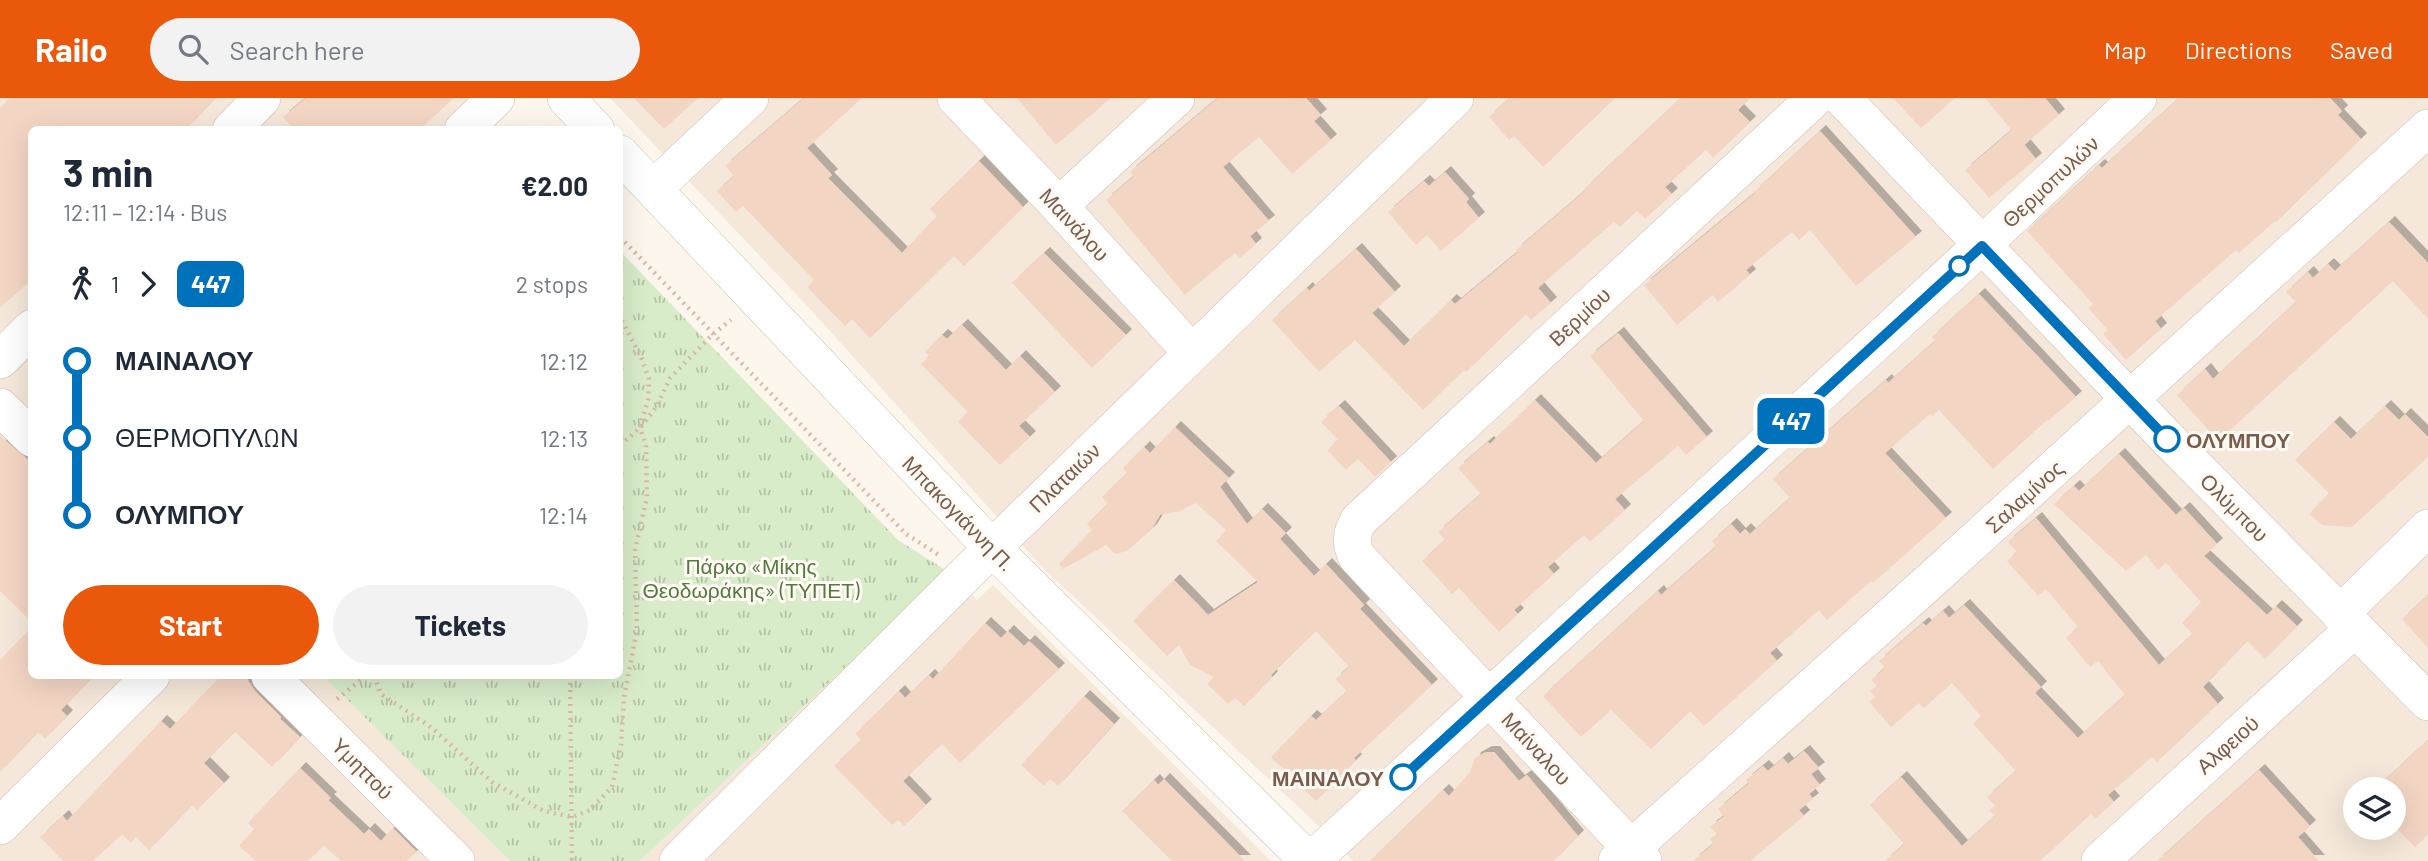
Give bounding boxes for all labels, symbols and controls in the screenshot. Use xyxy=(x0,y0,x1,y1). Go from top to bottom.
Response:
search box xyxy=(150,18,640,81)
text: Railo xyxy=(35,29,108,69)
icon: search xyxy=(174,30,212,68)
text: Search here xyxy=(230,34,365,65)
text: Map xyxy=(2104,35,2147,64)
text: Directions xyxy=(2185,35,2292,64)
text: Saved xyxy=(2330,35,2393,64)
street label: Θερμοπυλών xyxy=(1997,130,2103,232)
text: 3 min xyxy=(63,149,153,195)
text: €2.00 xyxy=(521,170,588,201)
street label: Μαινάλου xyxy=(1035,182,1115,266)
text: 12:11 – 12:14 · Bus xyxy=(63,198,227,226)
unlabelled marker xyxy=(1949,256,1969,276)
icon: walk xyxy=(63,265,101,303)
icon: forward xyxy=(129,265,167,303)
text: 447 xyxy=(191,269,230,298)
text: 1 xyxy=(111,270,119,298)
text: 2 stops xyxy=(516,270,588,298)
street label: Βερμίου xyxy=(1543,281,1615,351)
text: ΜΑΙΝΑΛΟΥ xyxy=(115,344,254,375)
text: 12:12 xyxy=(539,347,588,375)
line badge: 447 xyxy=(1751,398,1831,444)
text: 447 xyxy=(1771,406,1811,435)
text: ΘΕΡΜΟΠΥΛΩΝ xyxy=(115,421,299,452)
text: 12:13 xyxy=(540,424,588,452)
marker: ΟΛΥΜΠΟΥ xyxy=(2154,426,2180,452)
place label: ΟΛΥΜΠΟΥ xyxy=(2186,427,2290,452)
street label: Πλαταιών xyxy=(1023,437,1105,517)
street label: Μπακογιάννη Π. xyxy=(898,450,1020,576)
street label: Σαλαμίνος xyxy=(1980,455,2068,537)
street label: Ολύμπου xyxy=(2196,468,2274,546)
text: ΟΛΥΜΠΟΥ xyxy=(115,498,244,529)
text: 12:14 xyxy=(539,501,588,529)
park label: Πάρκο «Μίκης Θεοδωράκης» (ΤΥΠΕΤ) xyxy=(642,553,860,602)
button: Start xyxy=(63,585,319,665)
button: Tickets xyxy=(333,585,588,665)
street label: Μαίναλου xyxy=(1497,706,1577,790)
street label: Αλφειού xyxy=(2191,710,2263,778)
street label: Υμηττού xyxy=(327,732,399,804)
marker: ΜΑΙΝΑΛΟΥ xyxy=(1390,764,1416,790)
place label: ΜΑΙΝΑΛΟΥ xyxy=(1272,765,1384,790)
map controls xyxy=(2343,777,2406,840)
button: layers xyxy=(2343,777,2406,840)

